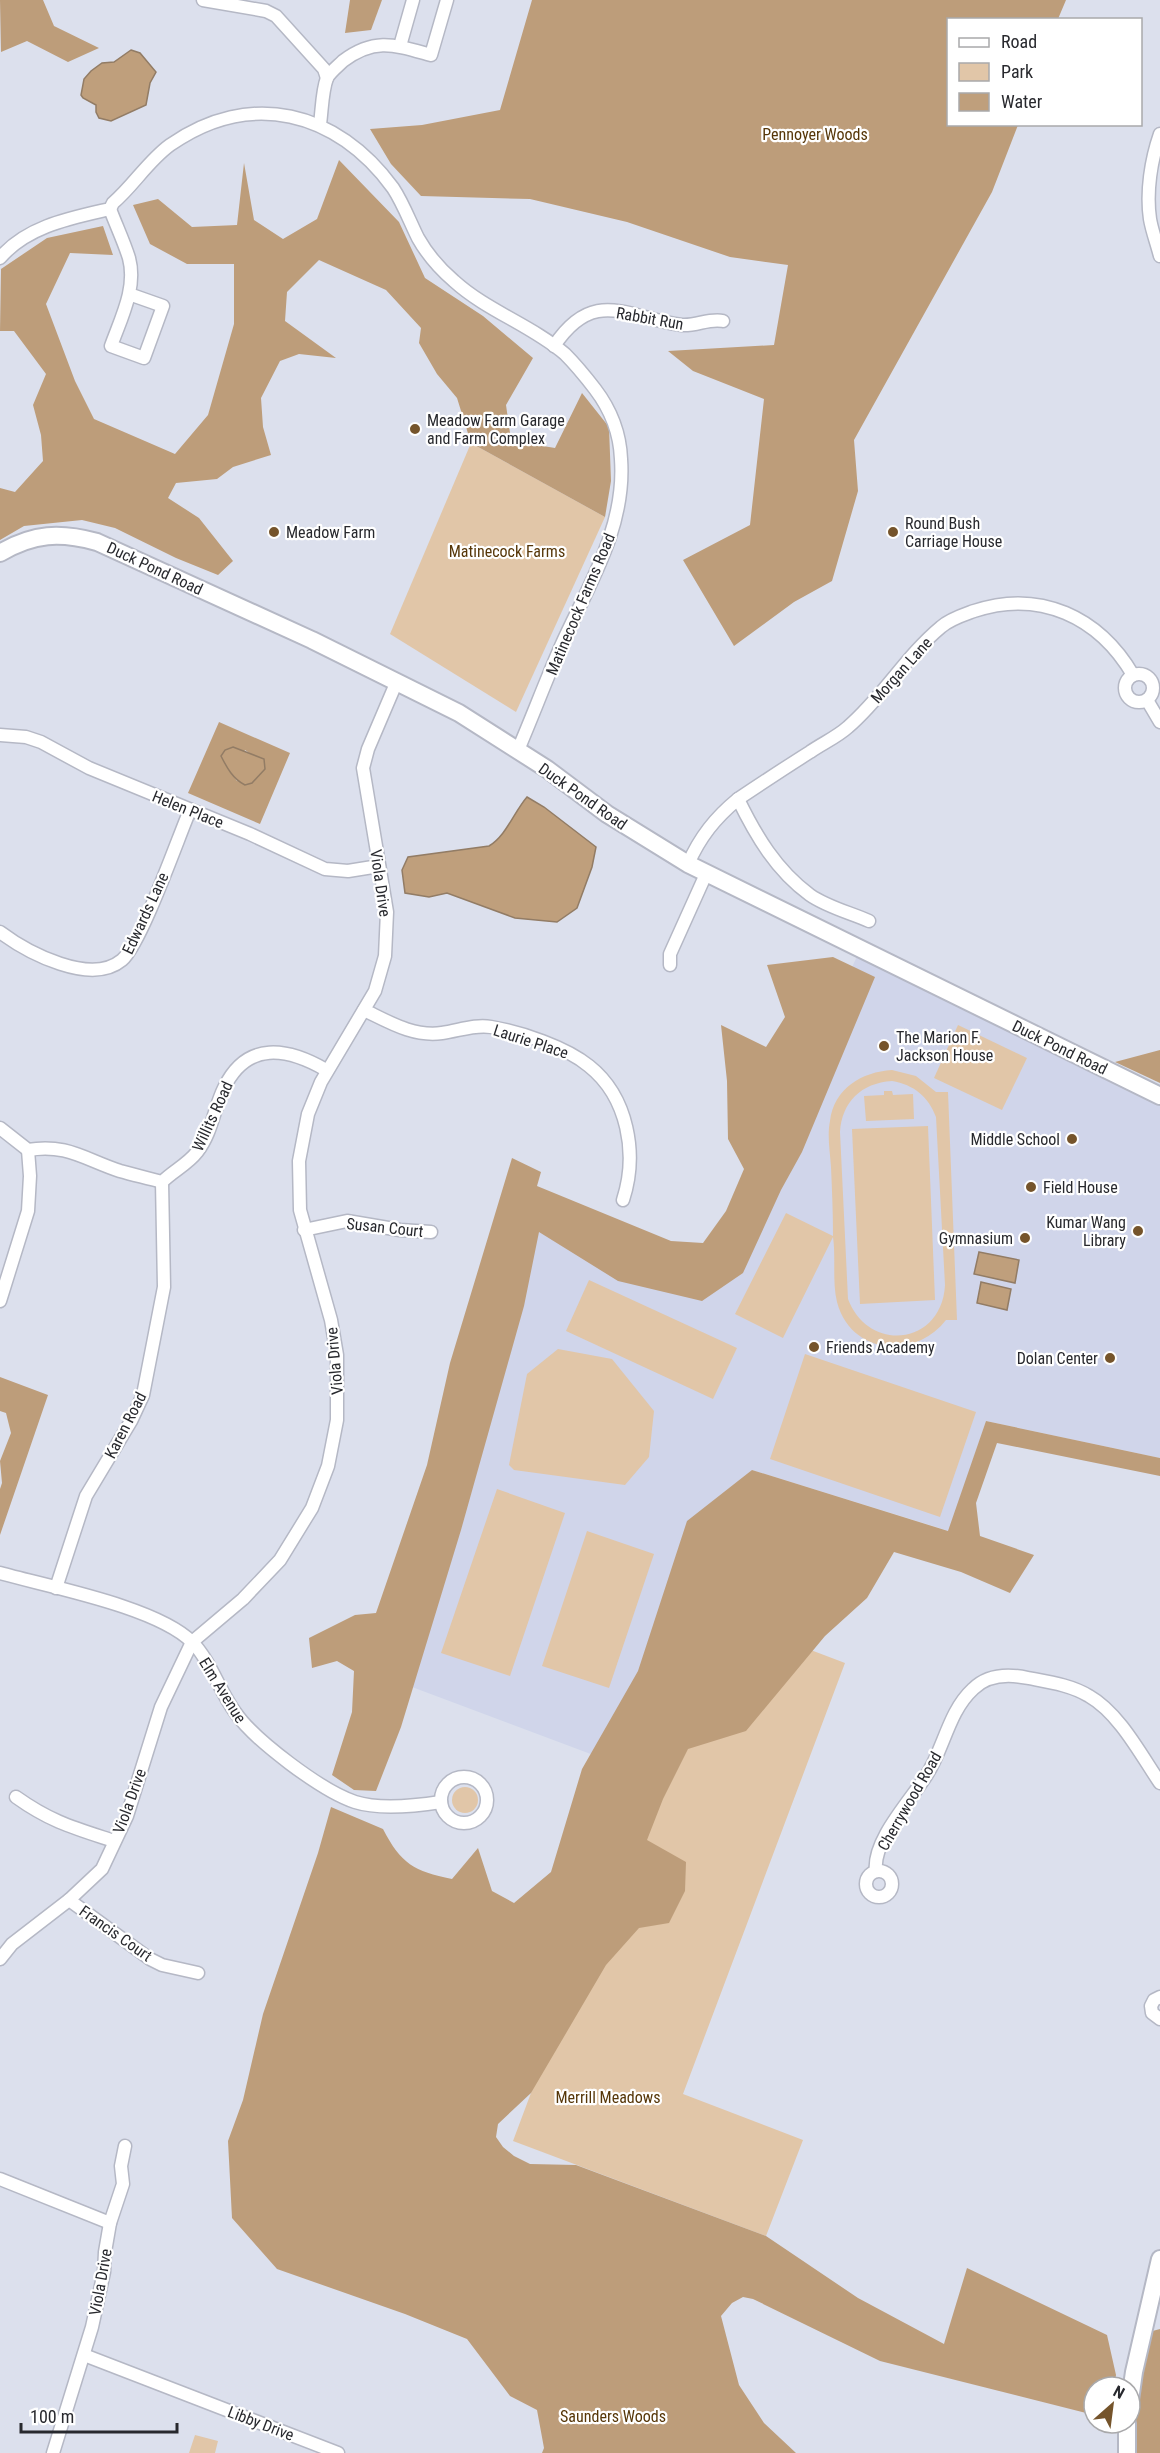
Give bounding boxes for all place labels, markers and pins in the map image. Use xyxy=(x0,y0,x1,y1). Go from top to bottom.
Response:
place label: Meadow Farm Garage and Farm Complex xyxy=(427,411,565,448)
marker: Meadow Farm Garage and Farm Complex xyxy=(408,422,422,436)
place label: Round Bush Carriage House xyxy=(905,514,1002,551)
place label: Meadow Farm xyxy=(286,523,375,542)
marker: Meadow Farm xyxy=(267,525,281,539)
marker: Round Bush Carriage House xyxy=(886,525,900,539)
place label: The Marion F. Jackson House xyxy=(896,1028,993,1065)
marker: The Marion F. Jackson House xyxy=(877,1039,891,1053)
place label: Middle School xyxy=(970,1130,1060,1149)
marker: Middle School xyxy=(1065,1132,1079,1146)
place label: Field House xyxy=(1043,1178,1118,1197)
marker: Field House xyxy=(1024,1180,1038,1194)
place label: Kumar Wang Library xyxy=(1046,1213,1126,1250)
marker: Kumar Wang Library xyxy=(1131,1224,1145,1238)
place label: Gymnasium xyxy=(939,1229,1013,1248)
marker: Gymnasium xyxy=(1018,1231,1032,1245)
place label: Friends Academy xyxy=(826,1338,935,1357)
marker: Friends Academy xyxy=(807,1340,821,1354)
place label: Dolan Center xyxy=(1017,1349,1098,1368)
marker: Dolan Center xyxy=(1103,1351,1117,1365)

